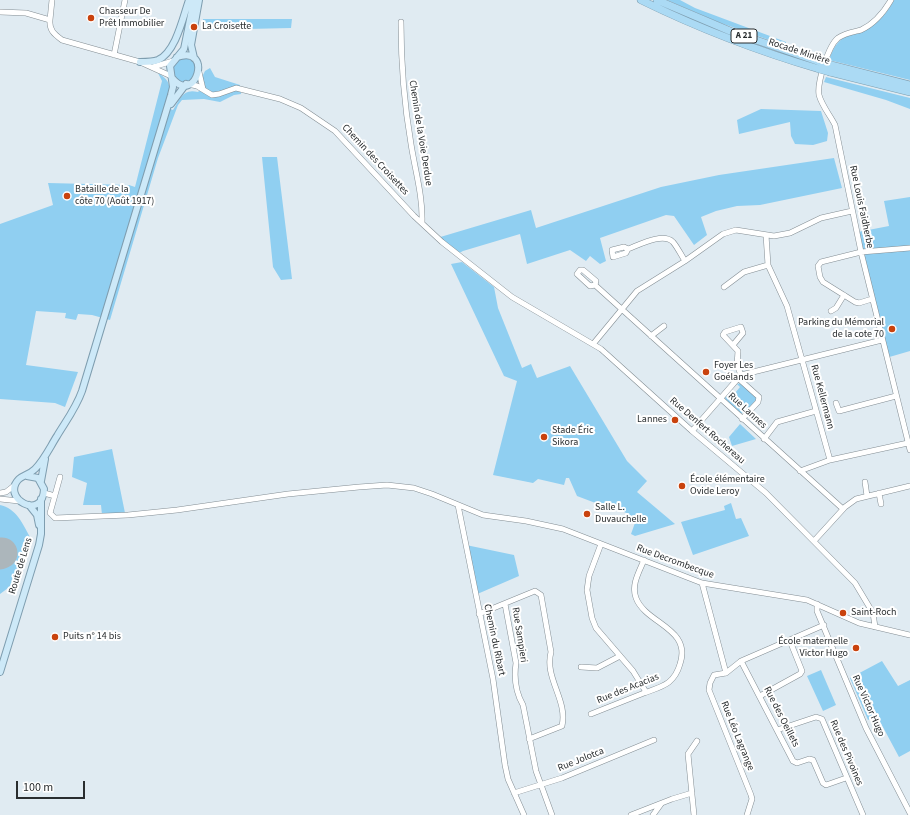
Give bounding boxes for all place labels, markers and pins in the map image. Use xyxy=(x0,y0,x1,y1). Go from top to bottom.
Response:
place label: Chasseur De Prêt Immobilier xyxy=(99,6,164,30)
marker: Chasseur De Prêt Immobilier xyxy=(86,13,96,23)
place label: La Croisette xyxy=(202,21,251,33)
marker: La Croisette xyxy=(189,22,199,32)
place label: Bataille de la côte 70 (Août 1917) xyxy=(75,184,154,208)
marker: Bataille de la côte 70 (Août 1917) xyxy=(62,191,72,201)
place label: Parking du Mémorial de la cote 70 xyxy=(798,317,884,340)
marker: Parking du Mémorial de la cote 70 xyxy=(887,324,897,334)
place label: Foyer Les Goélands xyxy=(714,360,753,384)
marker: Foyer Les Goélands xyxy=(701,367,711,377)
place label: Lannes xyxy=(637,414,667,426)
marker: Lannes xyxy=(670,415,680,425)
place label: Stade Éric Sikora xyxy=(552,425,594,448)
marker: Stade Éric Sikora xyxy=(539,432,549,442)
place label: École élémentaire Ovide Leroy xyxy=(690,474,765,498)
marker: École élémentaire Ovide Leroy xyxy=(677,481,687,491)
place label: Salle L. Duvauchelle xyxy=(595,502,647,526)
marker: Salle L. Duvauchelle xyxy=(582,509,592,519)
place label: Saint-Roch xyxy=(851,607,897,619)
marker: Saint-Roch xyxy=(838,608,848,618)
place label: Puits n° 14 bis xyxy=(63,631,121,643)
marker: Puits n° 14 bis xyxy=(50,632,60,642)
place label: École maternelle Victor Hugo xyxy=(778,636,848,660)
marker: École maternelle Victor Hugo xyxy=(851,643,861,653)

